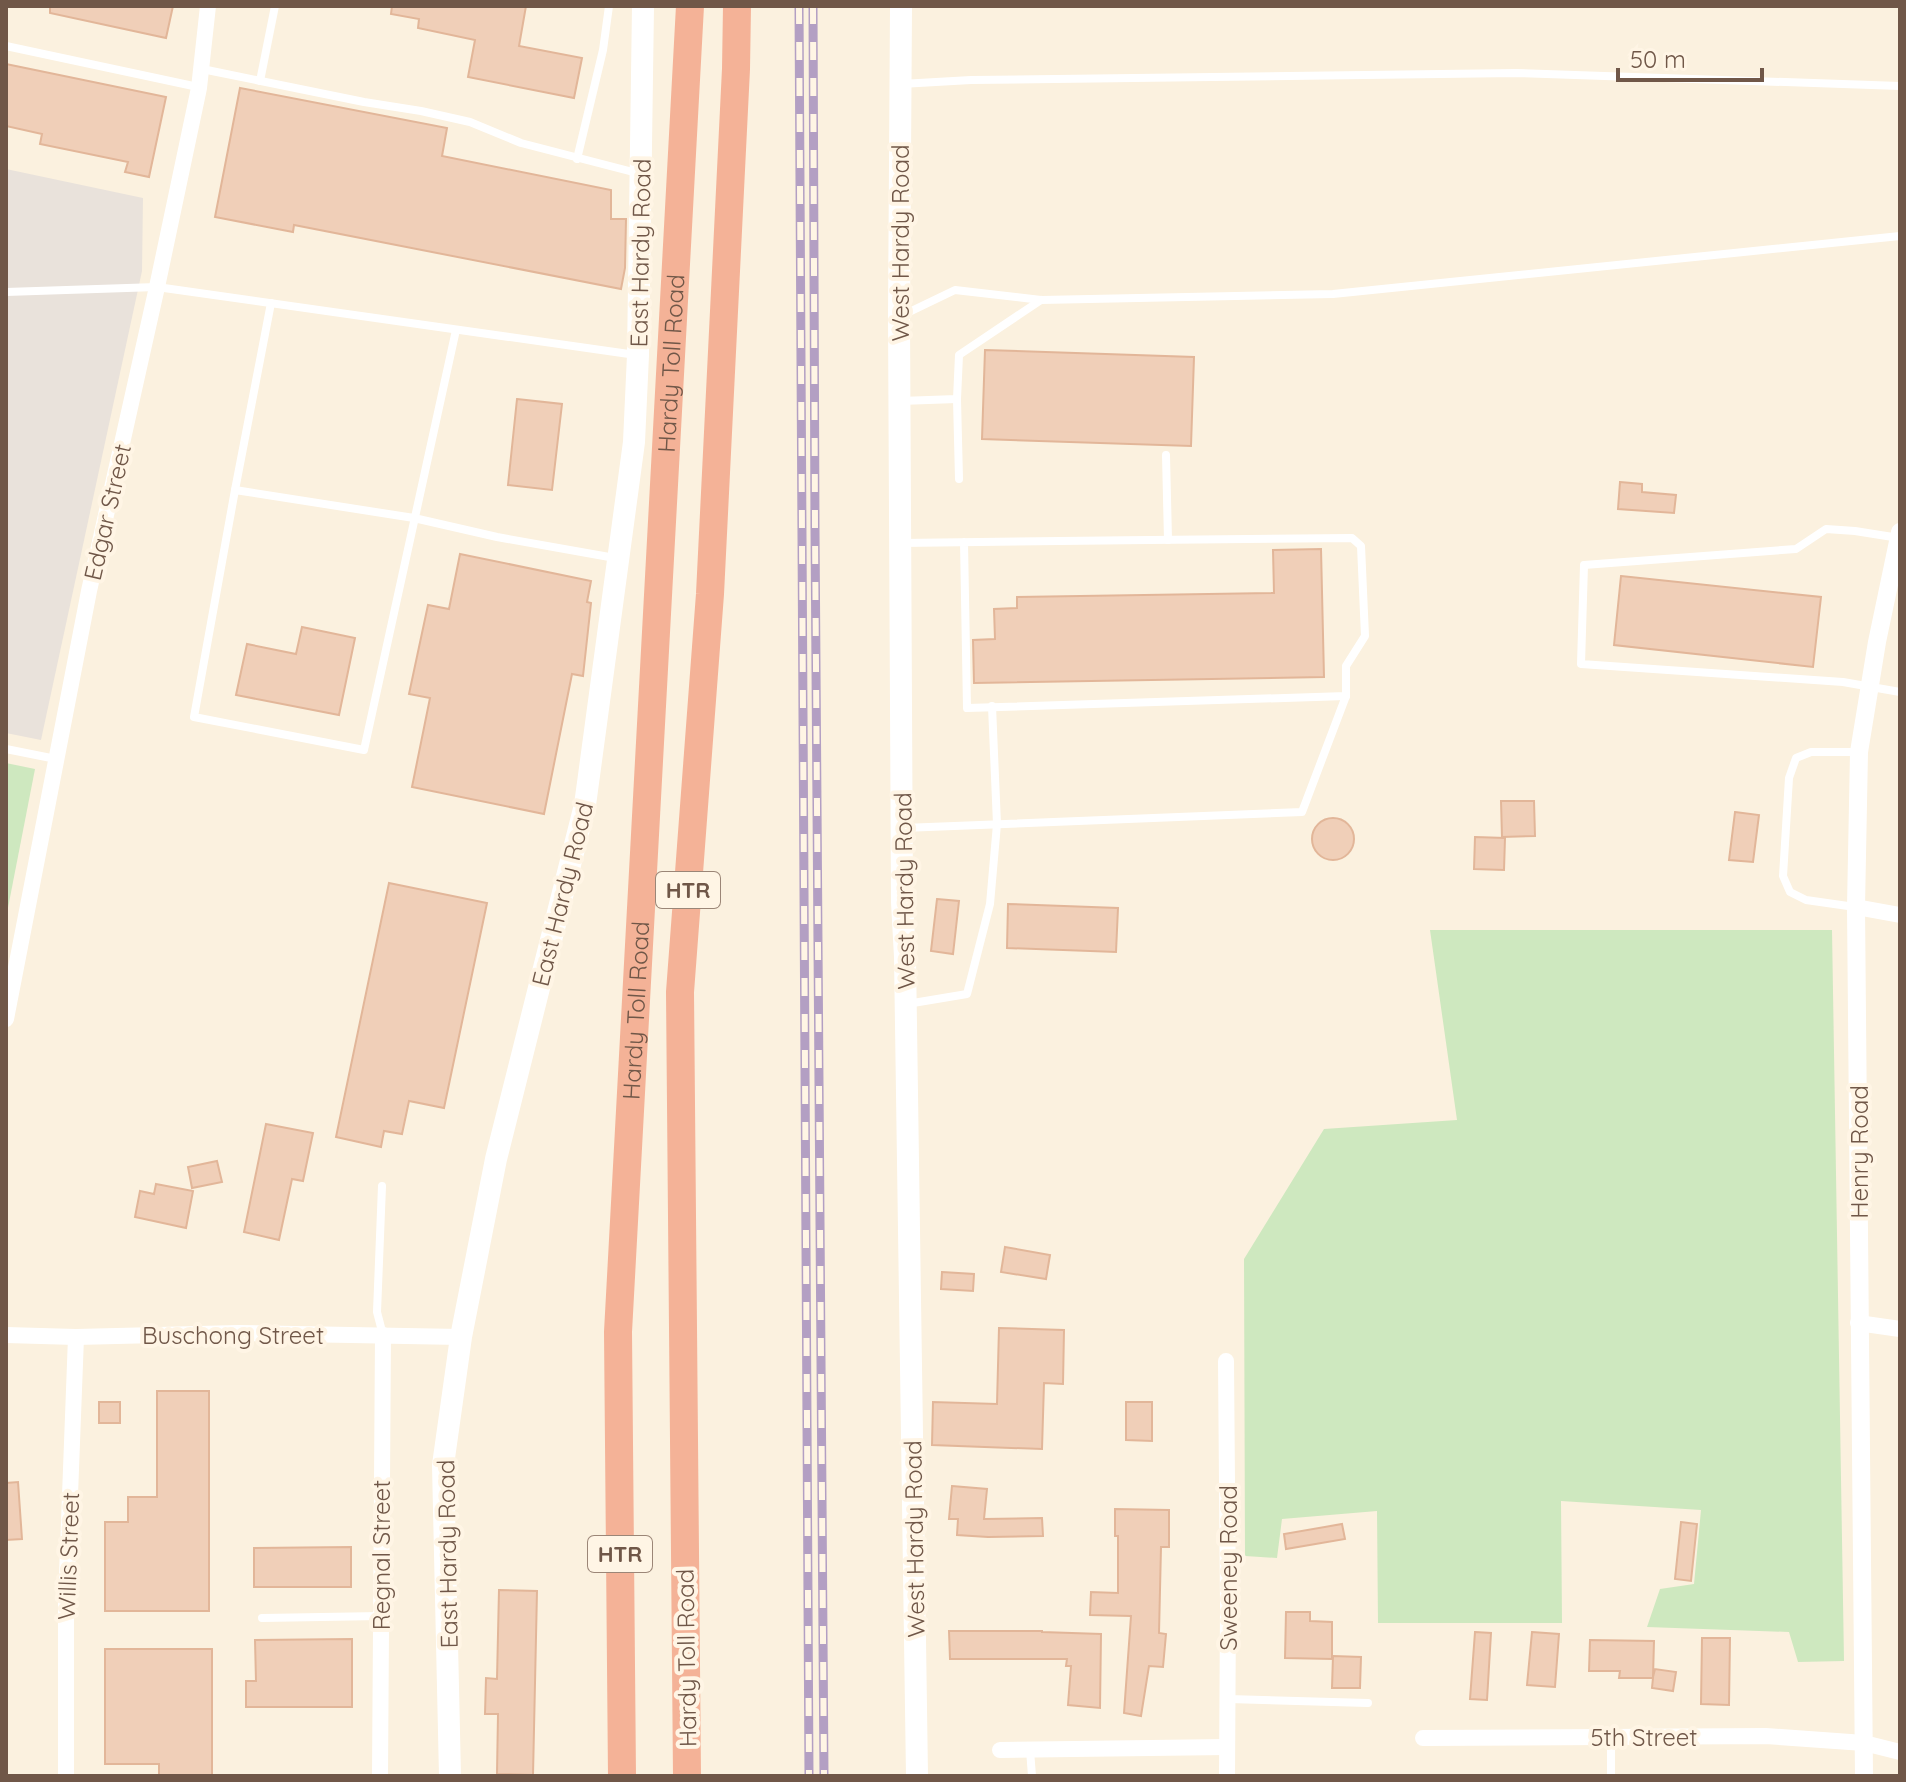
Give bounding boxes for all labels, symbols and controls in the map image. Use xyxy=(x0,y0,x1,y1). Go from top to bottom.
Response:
scale bar xyxy=(1618,32,1762,82)
text: 50 m xyxy=(1630,44,1686,74)
street label: West Hardy Road xyxy=(885,144,915,342)
street label: East Hardy Road xyxy=(623,158,657,348)
street label: Hardy Toll Road xyxy=(651,273,690,453)
street label: Edgar Street xyxy=(77,441,137,583)
street label: West Hardy Road xyxy=(887,792,921,990)
street label: East Hardy Road xyxy=(525,799,599,989)
road number: HTR xyxy=(656,872,720,908)
street label: Hardy Toll Road xyxy=(616,921,655,1100)
street label: Henry Road xyxy=(1844,1085,1874,1219)
street label: Buschong Street xyxy=(142,1320,324,1350)
street label: West Hardy Road xyxy=(897,1440,931,1638)
street label: East Hardy Road xyxy=(430,1459,464,1649)
street label: Regnal Street xyxy=(366,1480,396,1630)
street label: Sweeney Road xyxy=(1213,1485,1243,1651)
street label: Willis Street xyxy=(51,1492,85,1620)
road number: HTR xyxy=(588,1536,652,1572)
street label: Hardy Toll Road xyxy=(669,1568,703,1748)
street label: 5th Street xyxy=(1591,1722,1698,1752)

